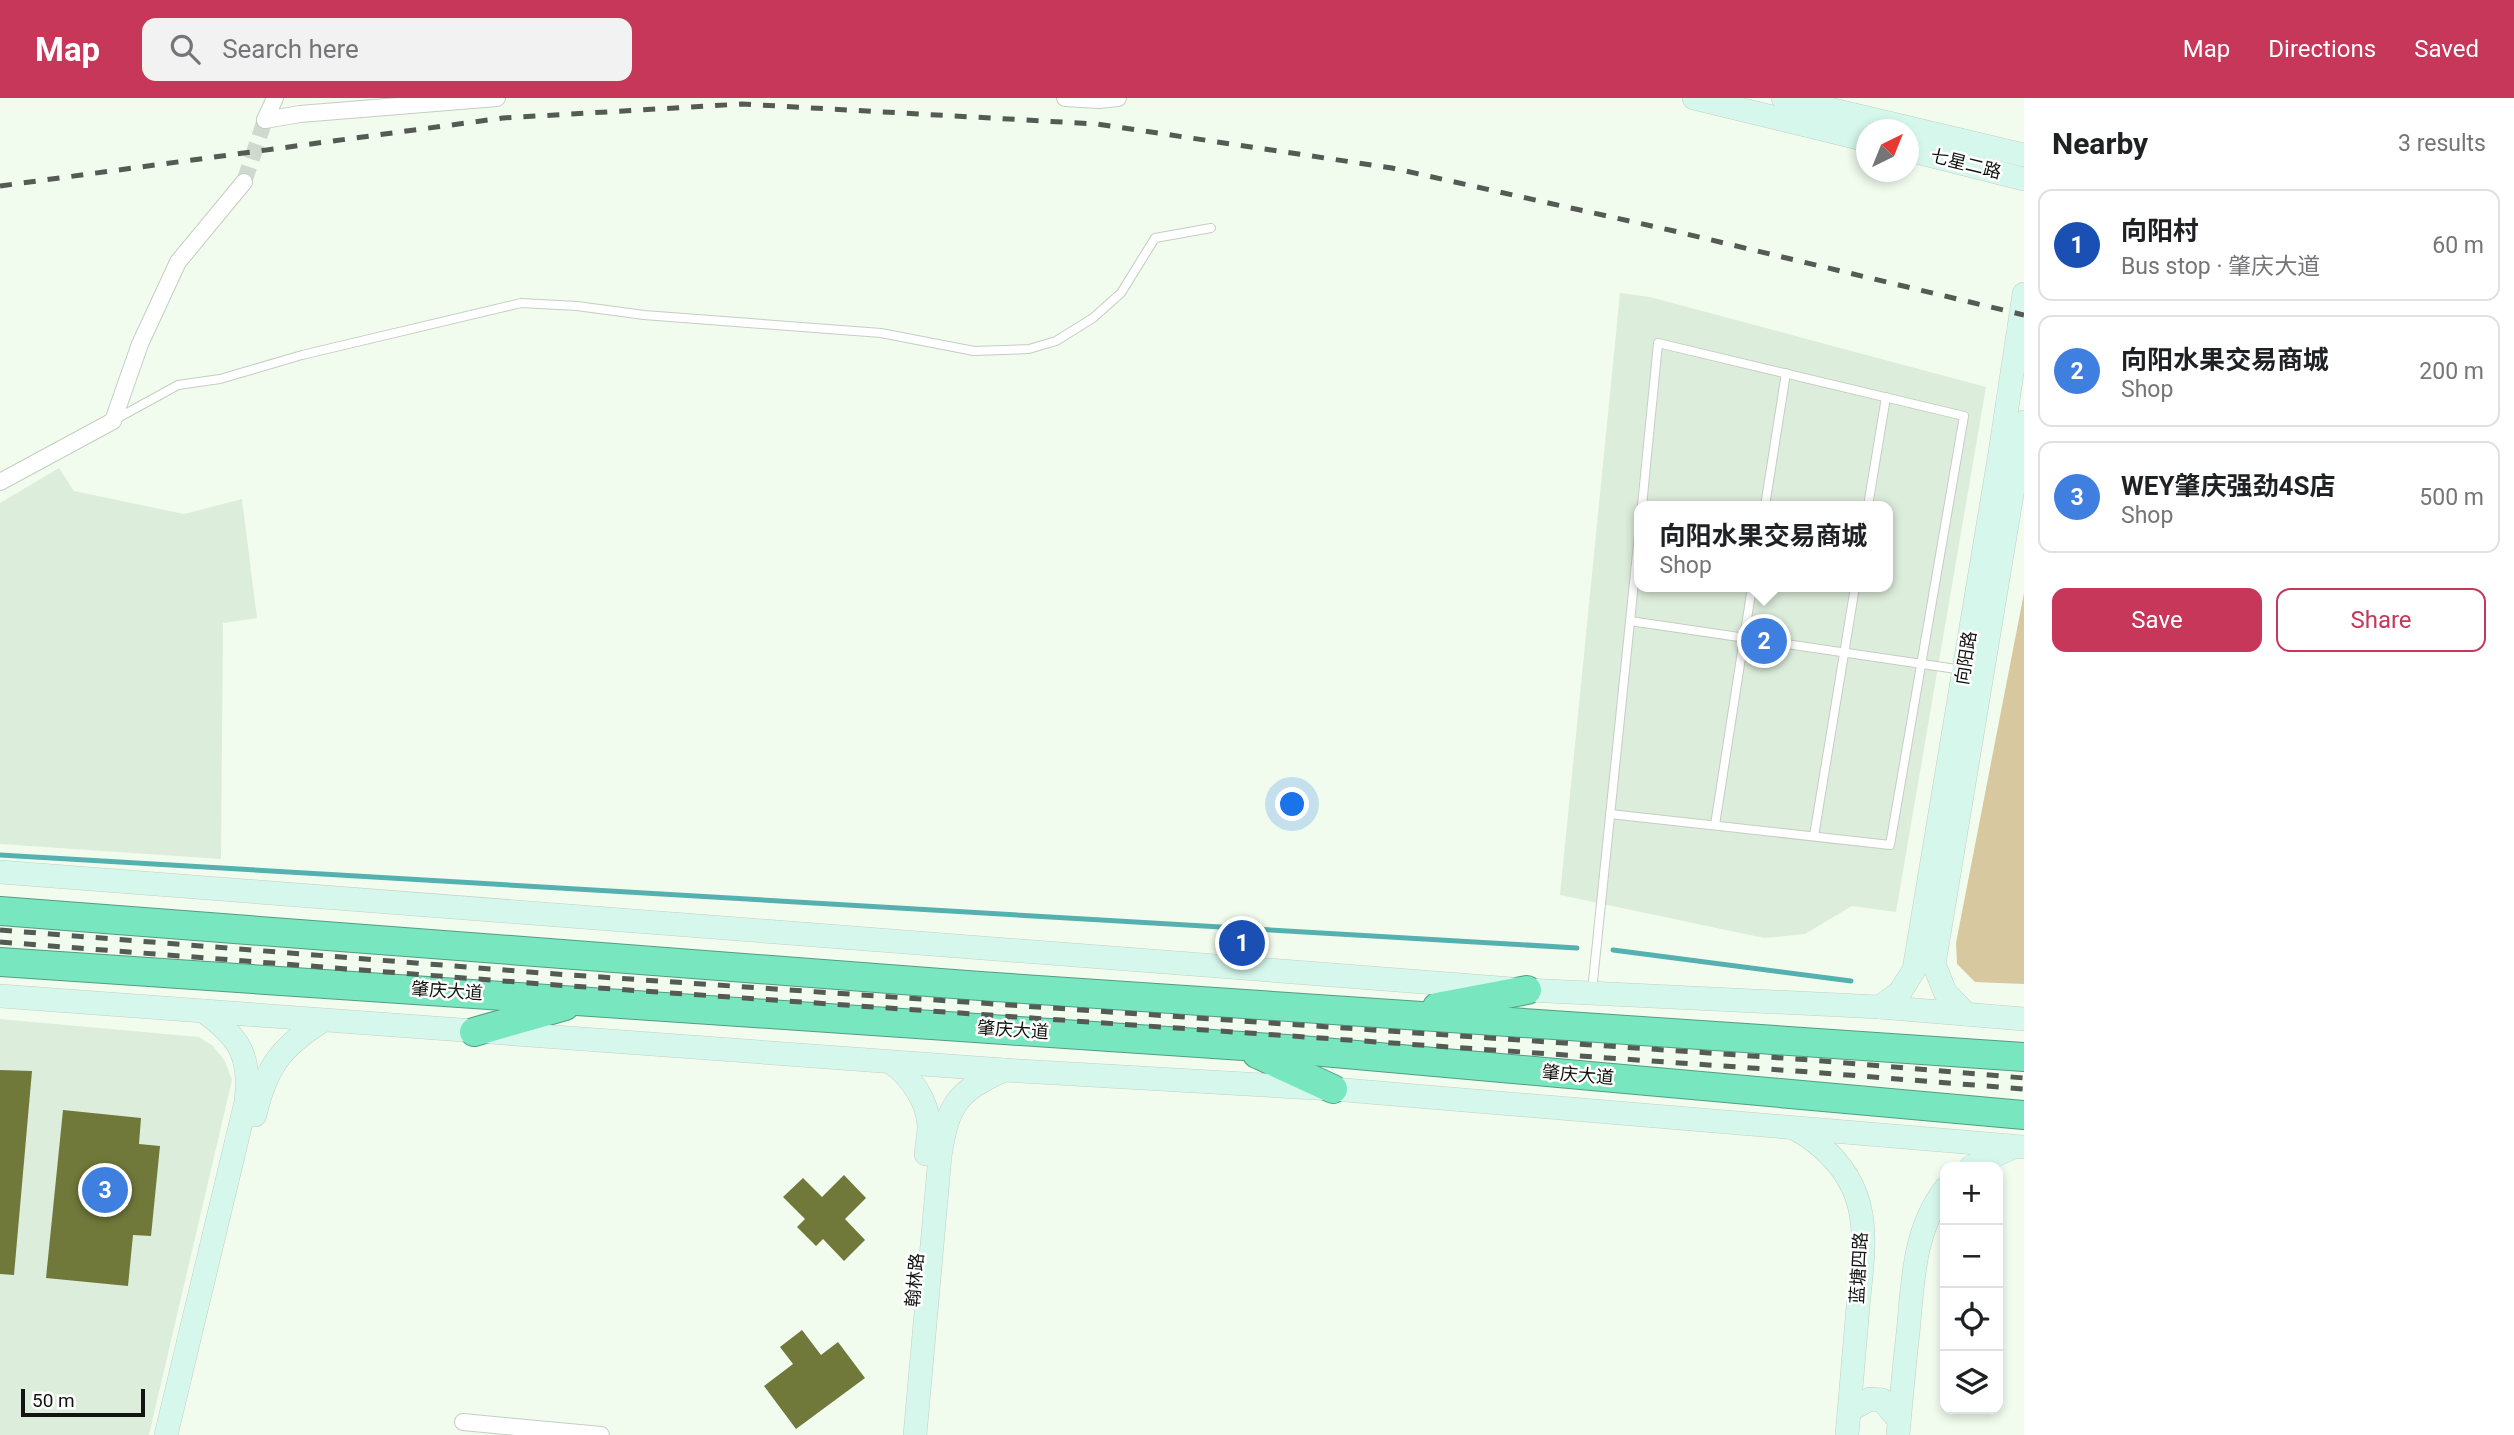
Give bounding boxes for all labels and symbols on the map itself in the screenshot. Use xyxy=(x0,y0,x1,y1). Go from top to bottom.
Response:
north arrow xyxy=(1856,119,1919,182)
street label: 七星二路 xyxy=(1929,145,2004,182)
pin: 2 xyxy=(1741,615,1787,667)
street label: 向阳路 xyxy=(1951,630,1980,686)
your location xyxy=(1275,787,1309,821)
pin: 1 xyxy=(1219,917,1265,969)
street label: 肇庆大道 xyxy=(410,978,484,1003)
street label: 肇庆大道 xyxy=(976,1017,1050,1042)
street label: 肇庆大道 xyxy=(1541,1061,1615,1088)
pin: 3 xyxy=(82,1164,128,1216)
street label: 蓝塘四路 xyxy=(1846,1231,1871,1304)
street label: 翰林路 xyxy=(902,1252,927,1308)
scale bar xyxy=(21,1386,145,1418)

